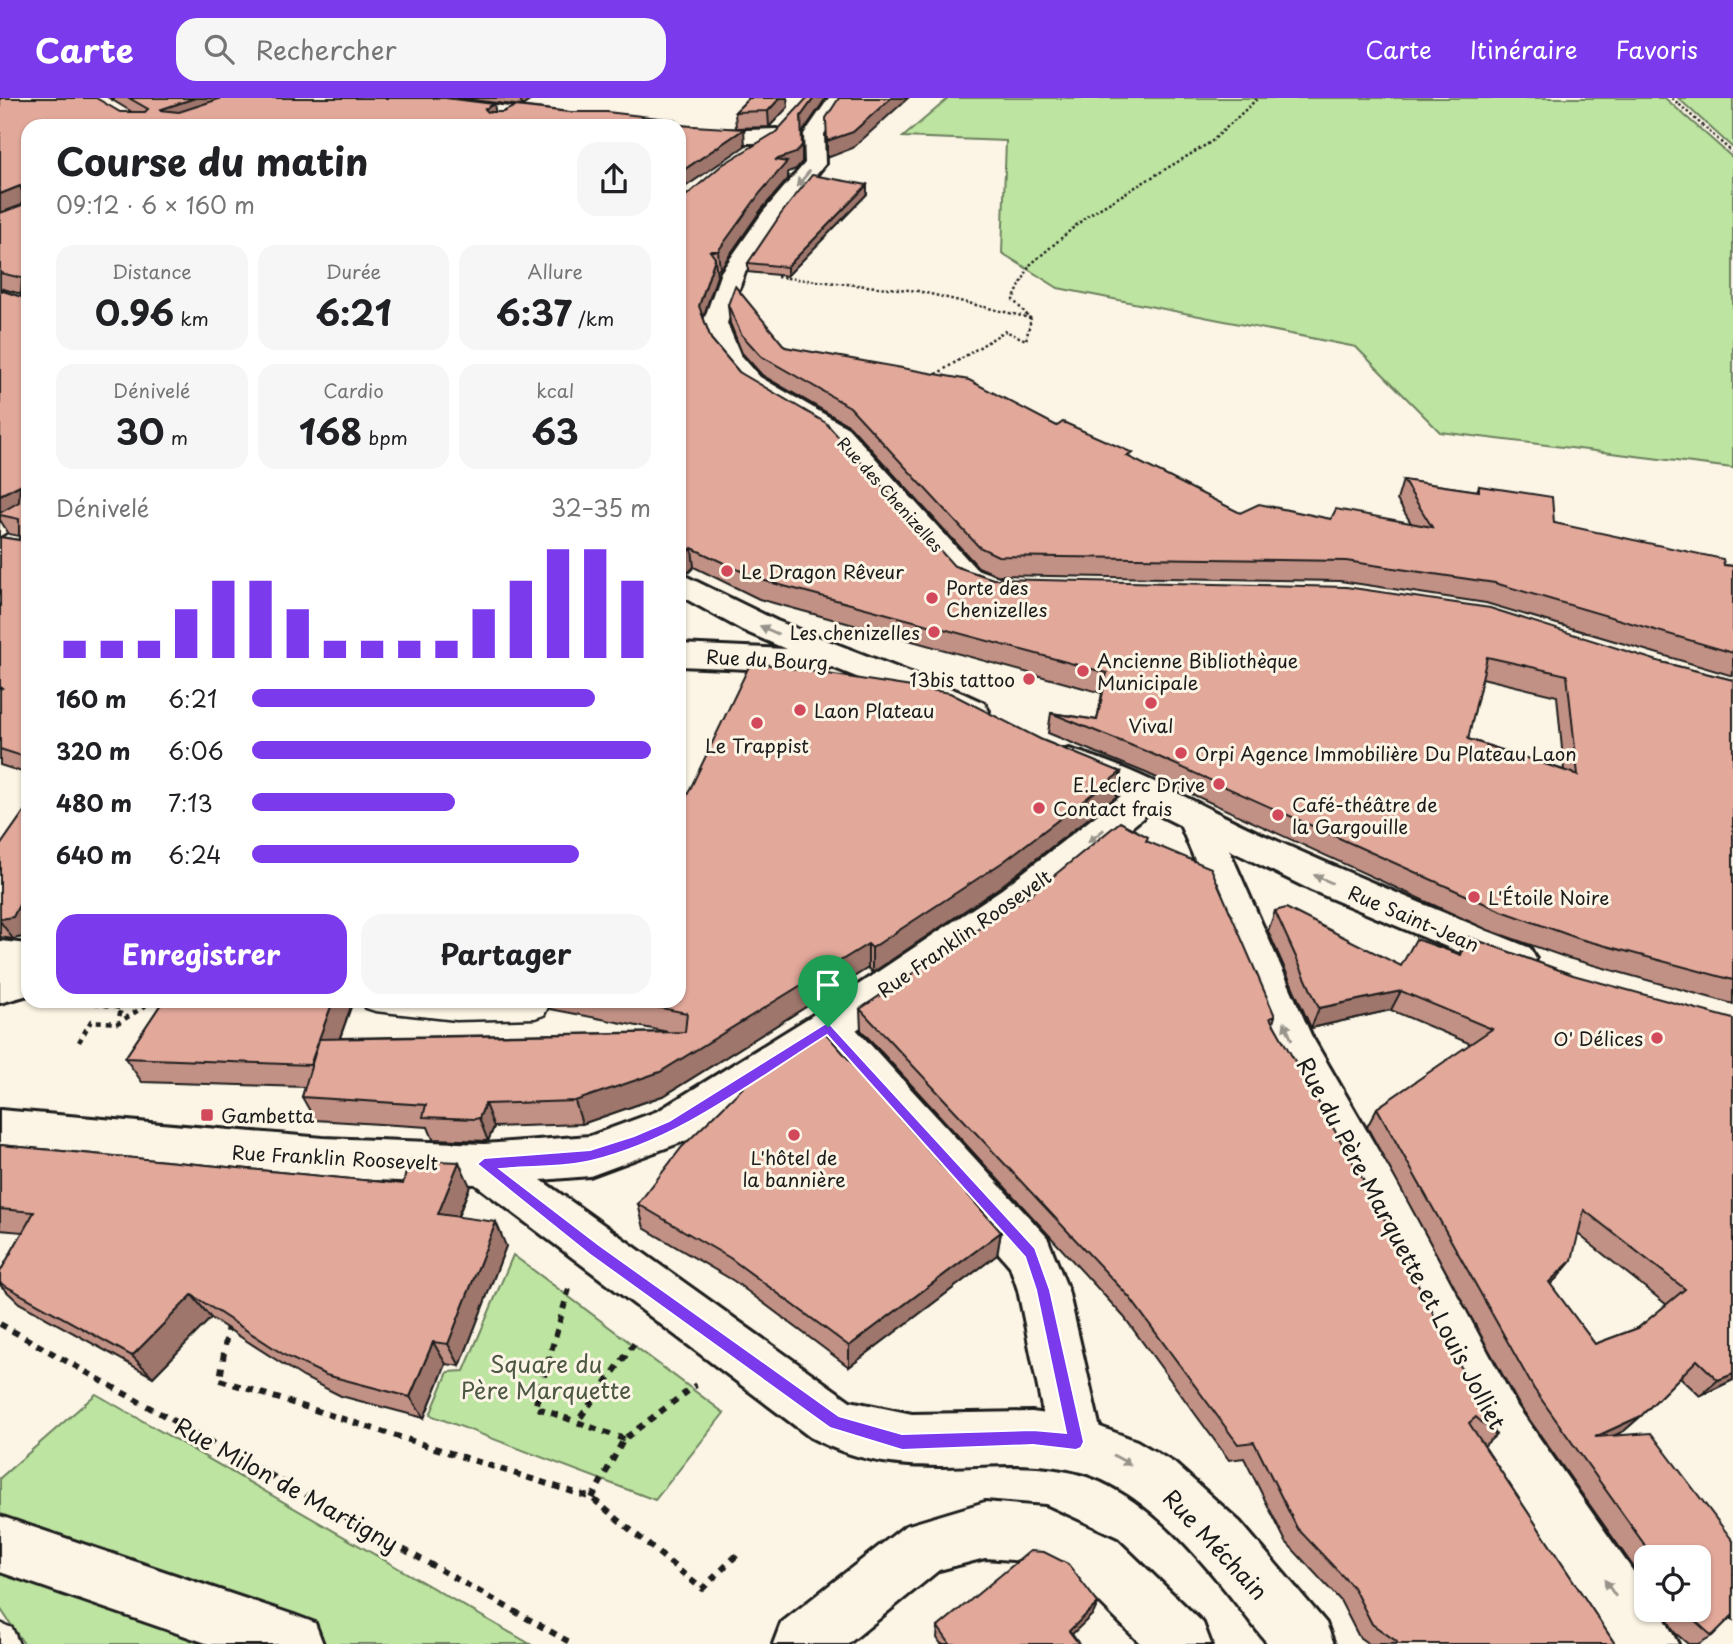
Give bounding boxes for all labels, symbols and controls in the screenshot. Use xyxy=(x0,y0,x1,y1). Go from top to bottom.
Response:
search box xyxy=(176,18,666,81)
text: Carte xyxy=(35,24,134,74)
icon: search xyxy=(200,30,238,68)
text: Rechercher xyxy=(256,30,397,69)
text: Carte xyxy=(1365,31,1432,67)
text: Itinéraire xyxy=(1470,31,1578,67)
text: Favoris xyxy=(1616,31,1698,67)
text: Course du matin xyxy=(56,132,368,189)
button: share xyxy=(577,142,651,216)
one-way arrow xyxy=(795,169,810,187)
text: 09:12 · 6 × 160 m xyxy=(56,187,255,222)
text: Distance xyxy=(112,257,192,285)
text: Durée xyxy=(326,257,381,285)
text: Allure xyxy=(528,257,583,285)
text: 0.96 xyxy=(95,285,174,338)
text: 6:21 xyxy=(315,285,392,338)
text: 6:37 xyxy=(496,285,572,338)
text: km xyxy=(174,304,209,332)
text: /km xyxy=(572,304,614,332)
text: Dénivelé xyxy=(113,376,190,404)
text: Cardio xyxy=(323,376,384,404)
text: kcal xyxy=(536,376,574,404)
text: 30 xyxy=(116,404,165,457)
text: 168 xyxy=(299,404,362,457)
text: 63 xyxy=(532,404,579,457)
text: m xyxy=(165,423,188,451)
text: bpm xyxy=(362,423,408,451)
street label: Rue des Chenizelles xyxy=(833,431,949,557)
text: Dénivelé xyxy=(56,490,149,525)
text: 32–35 m xyxy=(551,490,651,525)
place label: Le Dragon Rêveur xyxy=(741,557,904,585)
marker: Le Dragon Rêveur xyxy=(719,563,735,579)
place label: Porte des Chenizelles xyxy=(946,573,1047,623)
marker: Porte des Chenizelles xyxy=(924,590,940,606)
place label: Les chenizelles xyxy=(790,618,920,646)
one-way arrow xyxy=(759,624,780,635)
marker: Les chenizelles xyxy=(926,624,942,640)
street label: Rue du Bourg xyxy=(705,642,829,676)
place label: Ancienne Bibliothèque Municipale xyxy=(1097,646,1298,696)
marker: Ancienne Bibliothèque Municipale xyxy=(1075,663,1091,679)
place label: 13bis tattoo xyxy=(910,665,1015,693)
marker: 13bis tattoo xyxy=(1021,671,1037,687)
text: 160 m xyxy=(56,681,126,716)
text: 6:21 xyxy=(168,681,217,716)
marker: Vival xyxy=(1143,695,1159,711)
place label: Laon Plateau xyxy=(814,696,934,724)
marker: Laon Plateau xyxy=(792,702,808,718)
place label: Vival xyxy=(1128,711,1174,739)
marker: Le Trappist xyxy=(749,715,765,731)
place label: Le Trappist xyxy=(705,731,809,759)
text: 320 m xyxy=(56,733,130,768)
text: 6:06 xyxy=(168,733,224,768)
place label: Orpi Agence Immobilière Du Plateau Laon xyxy=(1195,739,1577,767)
marker: Orpi Agence Immobilière Du Plateau Laon xyxy=(1173,745,1189,761)
place label: E.Leclerc Drive xyxy=(1073,770,1205,798)
marker: E.Leclerc Drive xyxy=(1211,776,1227,792)
text: 480 m xyxy=(56,785,132,820)
text: 7:13 xyxy=(168,785,213,820)
place label: Café-théâtre de la Gargouille xyxy=(1292,790,1438,840)
place label: Contact frais xyxy=(1053,794,1172,822)
marker: Contact frais xyxy=(1031,800,1047,816)
marker: Café-théâtre de la Gargouille xyxy=(1270,807,1286,823)
one-way arrow xyxy=(1087,829,1105,844)
text: 640 m xyxy=(56,837,132,872)
text: 6:24 xyxy=(168,837,222,872)
street label: Rue Franklin Roosevelt xyxy=(871,862,1057,1004)
one-way arrow xyxy=(1312,873,1333,884)
street label: Rue Saint-Jean xyxy=(1344,878,1484,958)
place label: L'Étoile Noire xyxy=(1488,883,1609,911)
marker: L'Étoile Noire xyxy=(1466,889,1482,905)
button: Enregistrer xyxy=(56,914,347,994)
button: Partager xyxy=(361,914,651,994)
pin xyxy=(798,955,858,1027)
icon: arrive xyxy=(809,966,847,1004)
one-way arrow xyxy=(1282,1021,1294,1041)
place label: O' Délices xyxy=(1553,1024,1643,1052)
marker: O' Délices xyxy=(1649,1030,1665,1046)
street label: Rue du Père Marquette et Louis Jolliet xyxy=(1289,1051,1515,1435)
place label: Gambetta xyxy=(221,1101,315,1129)
marker: Gambetta xyxy=(199,1107,215,1123)
marker: L'hôtel de la bannière xyxy=(786,1127,802,1143)
street label: Rue Franklin Roosevelt xyxy=(231,1138,439,1176)
place label: L'hôtel de la bannière xyxy=(742,1143,846,1193)
park label: Square du Père Marquette xyxy=(461,1346,631,1407)
street label: Rue Milon de Martigny xyxy=(169,1408,405,1560)
one-way arrow xyxy=(1112,1454,1132,1466)
street label: Rue Méchain xyxy=(1155,1481,1277,1607)
map controls xyxy=(1634,1545,1711,1622)
button: locate xyxy=(1634,1545,1711,1622)
one-way arrow xyxy=(1603,1579,1617,1597)

